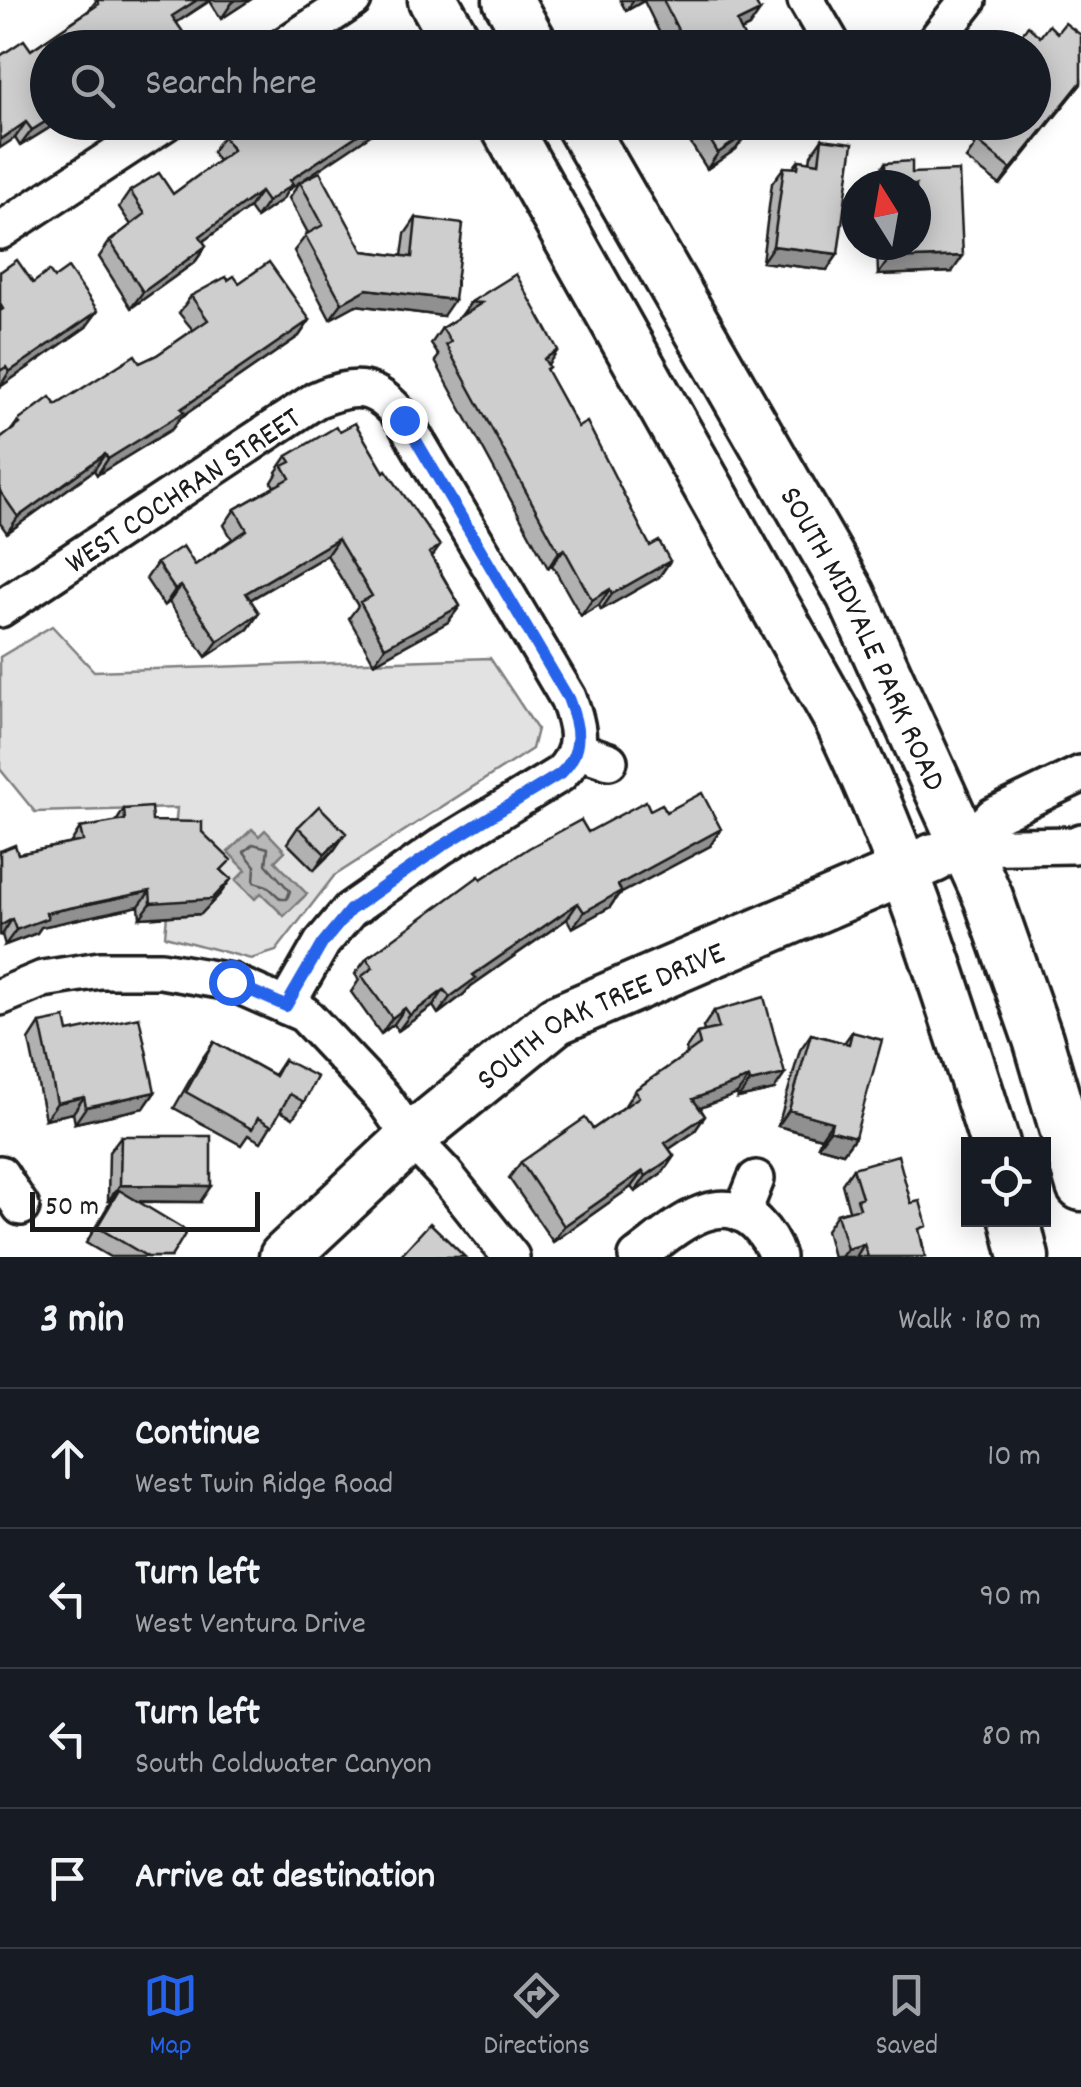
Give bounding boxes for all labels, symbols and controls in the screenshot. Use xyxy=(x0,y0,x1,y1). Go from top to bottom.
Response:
search box xyxy=(30,30,1051,140)
icon: search xyxy=(65,58,120,113)
text: Search here xyxy=(145,58,317,113)
north arrow xyxy=(841,170,931,260)
street label: WEST COCHRAN STREET xyxy=(58,398,312,588)
route end xyxy=(382,398,428,444)
street label: SOUTH MIDVALE PARK ROAD xyxy=(765,479,955,800)
street label: SOUTH OAK TREE DRIVE xyxy=(468,932,733,1104)
route start xyxy=(209,960,255,1006)
map controls xyxy=(961,1137,1051,1227)
button: locate xyxy=(961,1137,1051,1227)
scale bar xyxy=(30,1187,260,1232)
text: 50 m xyxy=(45,1189,99,1229)
text: 3 min xyxy=(40,1292,124,1352)
text: Walk · 180 m xyxy=(898,1299,1041,1345)
text: Continue xyxy=(135,1408,260,1463)
icon: ahead xyxy=(40,1431,95,1486)
text: 10 m xyxy=(987,1435,1041,1481)
text: West Twin Ridge Road xyxy=(135,1463,393,1509)
text: Turn left xyxy=(135,1548,260,1603)
icon: left xyxy=(40,1571,95,1626)
text: 90 m xyxy=(980,1575,1041,1621)
text: West Ventura Drive xyxy=(135,1603,366,1649)
text: Turn left xyxy=(135,1688,260,1743)
icon: left xyxy=(40,1711,95,1766)
text: 80 m xyxy=(981,1715,1041,1761)
text: South Coldwater Canyon xyxy=(135,1743,432,1789)
icon: arrive xyxy=(40,1851,95,1906)
text: Arrive at destination xyxy=(135,1851,435,1906)
tab: Map xyxy=(143,1968,198,2068)
tab: Directions xyxy=(484,1968,590,2068)
tab: Saved xyxy=(876,1968,938,2068)

